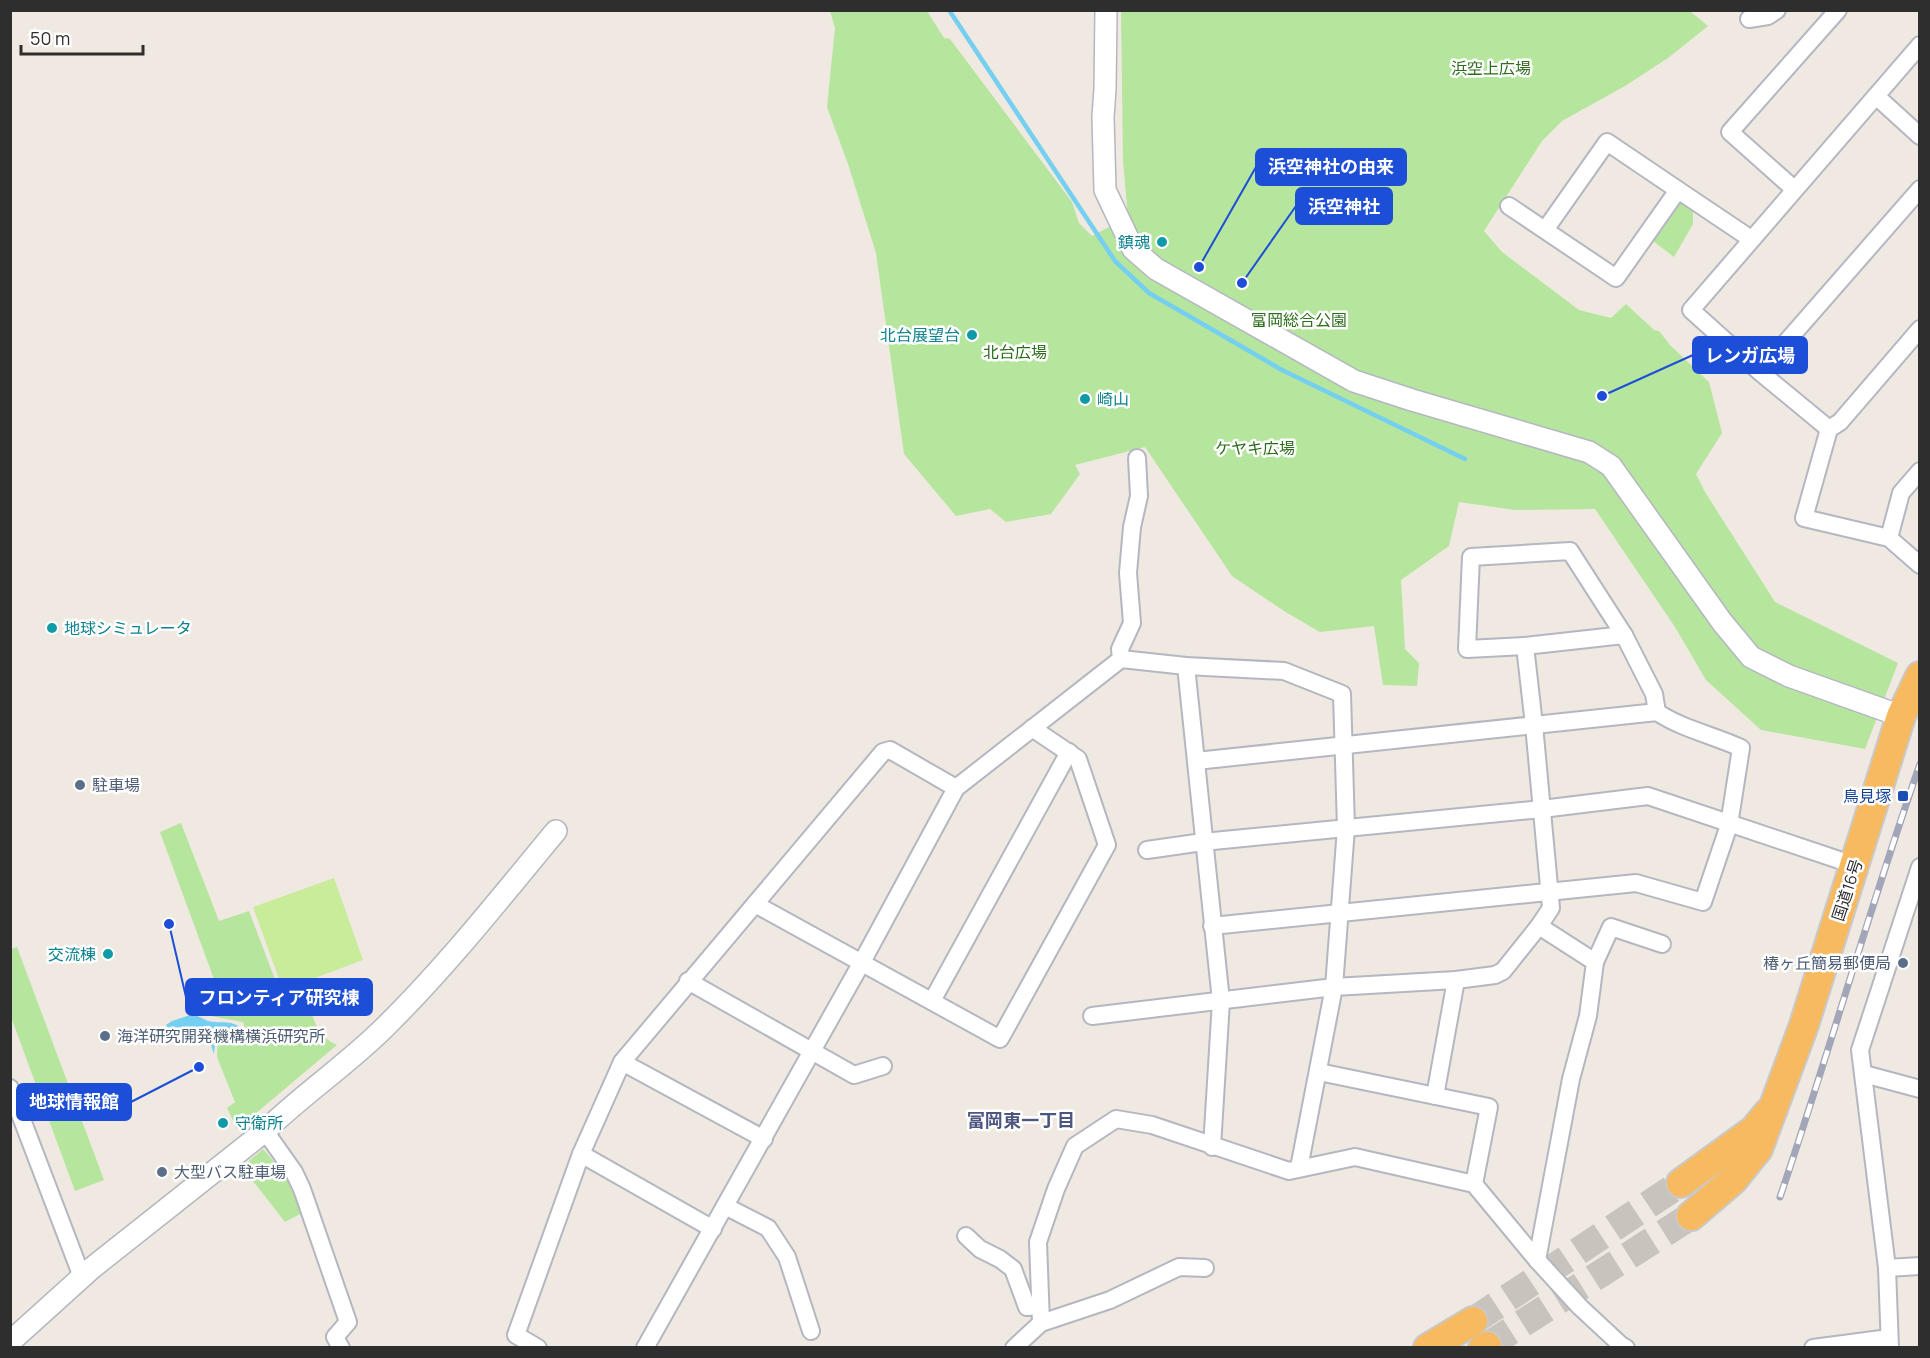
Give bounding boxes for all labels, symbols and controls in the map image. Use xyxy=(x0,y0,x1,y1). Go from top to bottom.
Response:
scale bar xyxy=(21,18,142,56)
text: 50 m xyxy=(30,26,70,50)
park label: 浜空上広場 xyxy=(1451,57,1531,79)
callout: 浜空神社の由来 xyxy=(1256,149,1406,185)
text: 浜空神社の由来 xyxy=(1268,154,1394,178)
callout: 浜空神社 xyxy=(1296,188,1392,224)
text: 浜空神社 xyxy=(1308,194,1380,218)
place label: 鎮魂 xyxy=(1118,231,1150,253)
marker: 鎮魂 xyxy=(1155,235,1169,249)
park label: 富岡総合公園 xyxy=(1251,309,1347,331)
place label: 北台展望台 xyxy=(880,324,960,346)
marker: 北台展望台 xyxy=(965,328,979,342)
callout: レンガ広場 xyxy=(1693,337,1807,373)
park label: 北台広場 xyxy=(983,341,1047,363)
text: レンガ広場 xyxy=(1705,343,1795,367)
place label: 崎山 xyxy=(1097,388,1129,410)
marker: 崎山 xyxy=(1078,392,1092,406)
park label: ケヤキ広場 xyxy=(1215,437,1295,459)
place label: 地球シミュレータ xyxy=(64,617,192,639)
marker: 地球シミュレータ xyxy=(45,621,59,635)
place label: 駐車場 xyxy=(92,774,140,796)
marker: 駐車場 xyxy=(73,778,87,792)
place label: 鳥見塚 xyxy=(1843,785,1891,807)
marker: 鳥見塚 xyxy=(1896,789,1910,803)
street label: 国道16号 xyxy=(1827,856,1867,924)
place label: 交流棟 xyxy=(48,943,96,965)
marker: 交流棟 xyxy=(101,947,115,961)
place label: 椿ヶ丘簡易郵便局 xyxy=(1763,952,1891,974)
marker: 椿ヶ丘簡易郵便局 xyxy=(1896,956,1910,970)
callout: フロンティア研究棟 xyxy=(186,979,372,1015)
text: フロンティア研究棟 xyxy=(199,985,359,1009)
place label: 海洋研究開発機構横浜研究所 xyxy=(117,1025,325,1047)
marker: 海洋研究開発機構横浜研究所 xyxy=(98,1029,112,1043)
callout: 地球情報館 xyxy=(17,1084,131,1120)
text: 地球情報館 xyxy=(29,1089,119,1113)
district label: 富岡東一丁目 xyxy=(967,1108,1075,1132)
place label: 守衛所 xyxy=(235,1112,283,1134)
marker: 守衛所 xyxy=(216,1116,230,1130)
place label: 大型バス駐車場 xyxy=(174,1161,286,1183)
marker: 大型バス駐車場 xyxy=(155,1165,169,1179)

